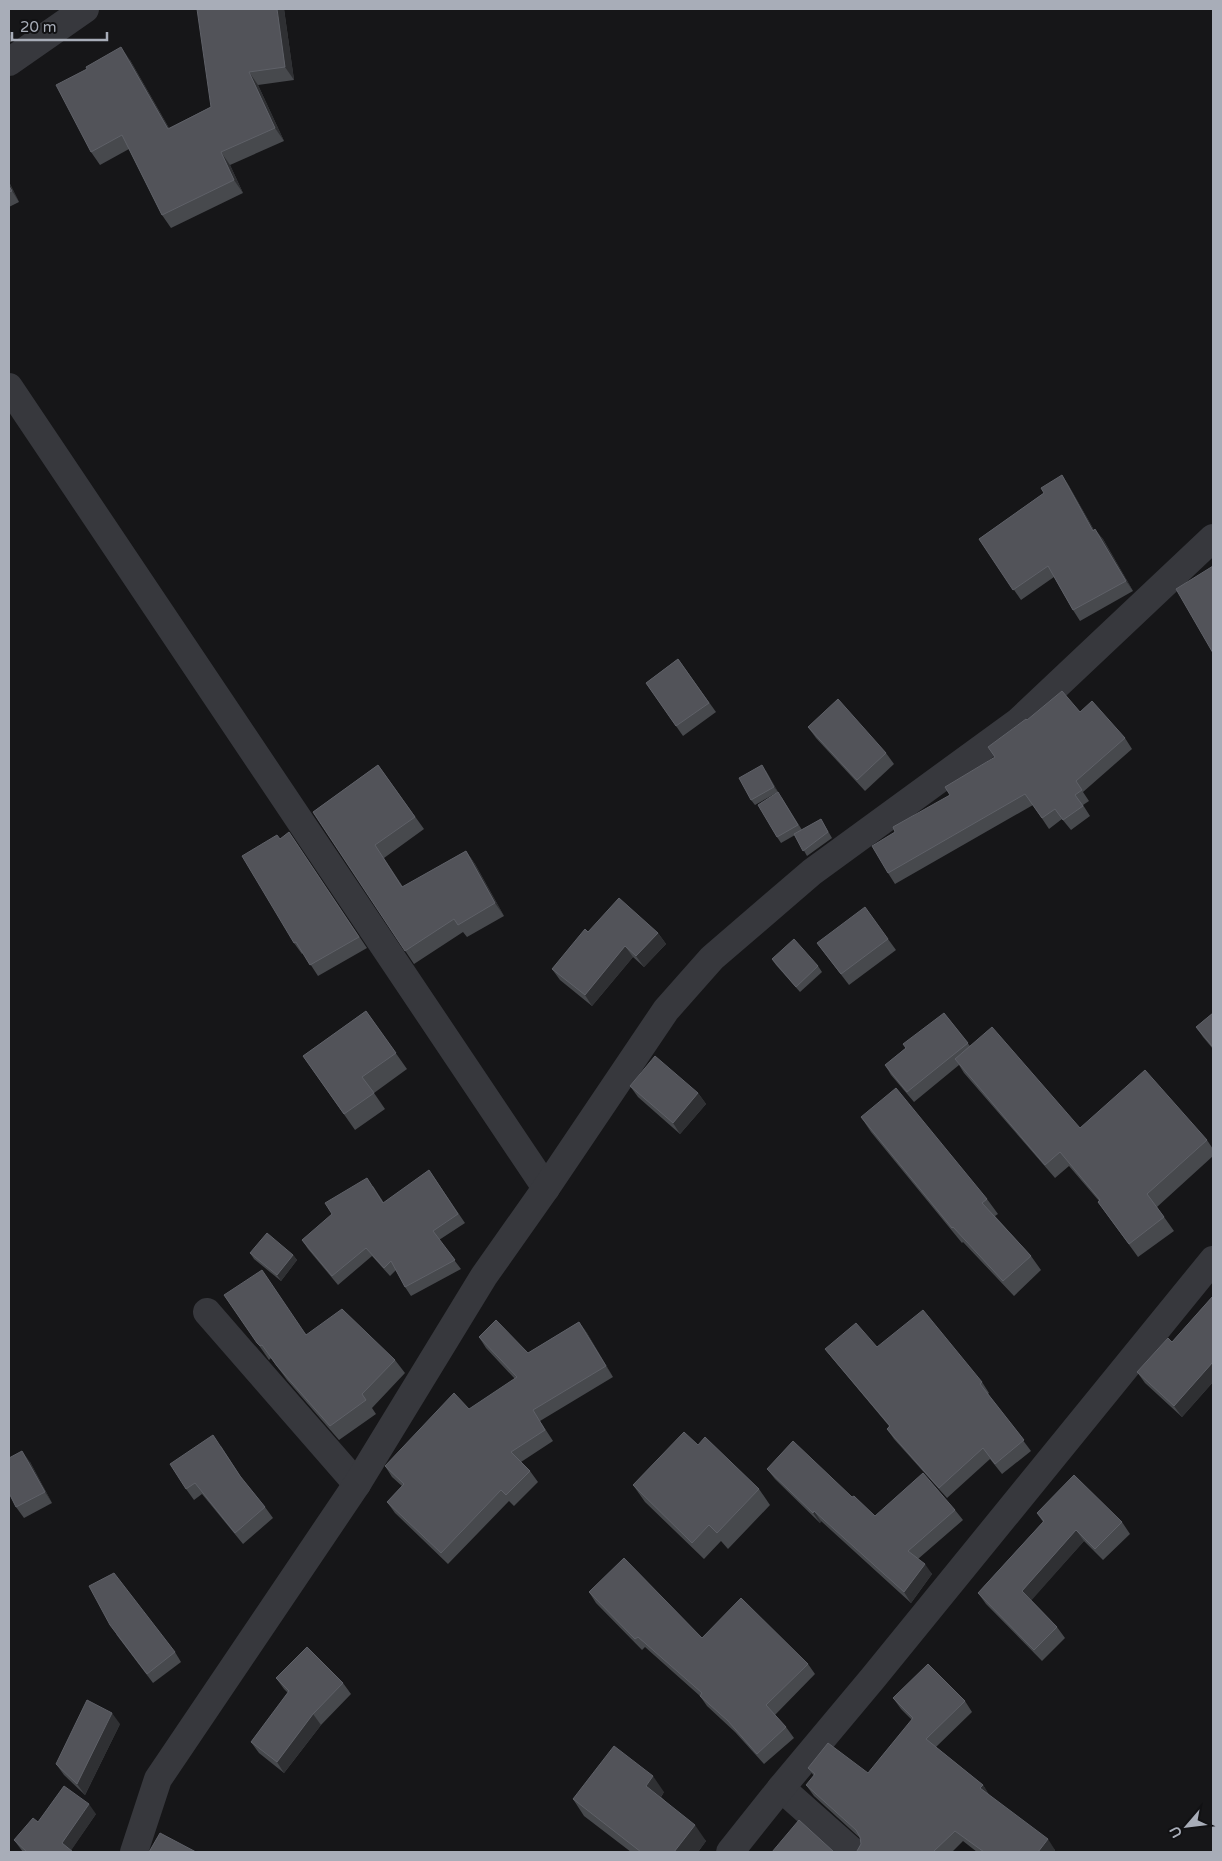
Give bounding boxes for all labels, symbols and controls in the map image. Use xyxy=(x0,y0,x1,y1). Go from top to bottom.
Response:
scale bar xyxy=(12,10,108,42)
text: 20 m xyxy=(20,18,57,36)
north arrow xyxy=(1162,1801,1212,1851)
text: U xyxy=(1166,1823,1186,1841)

